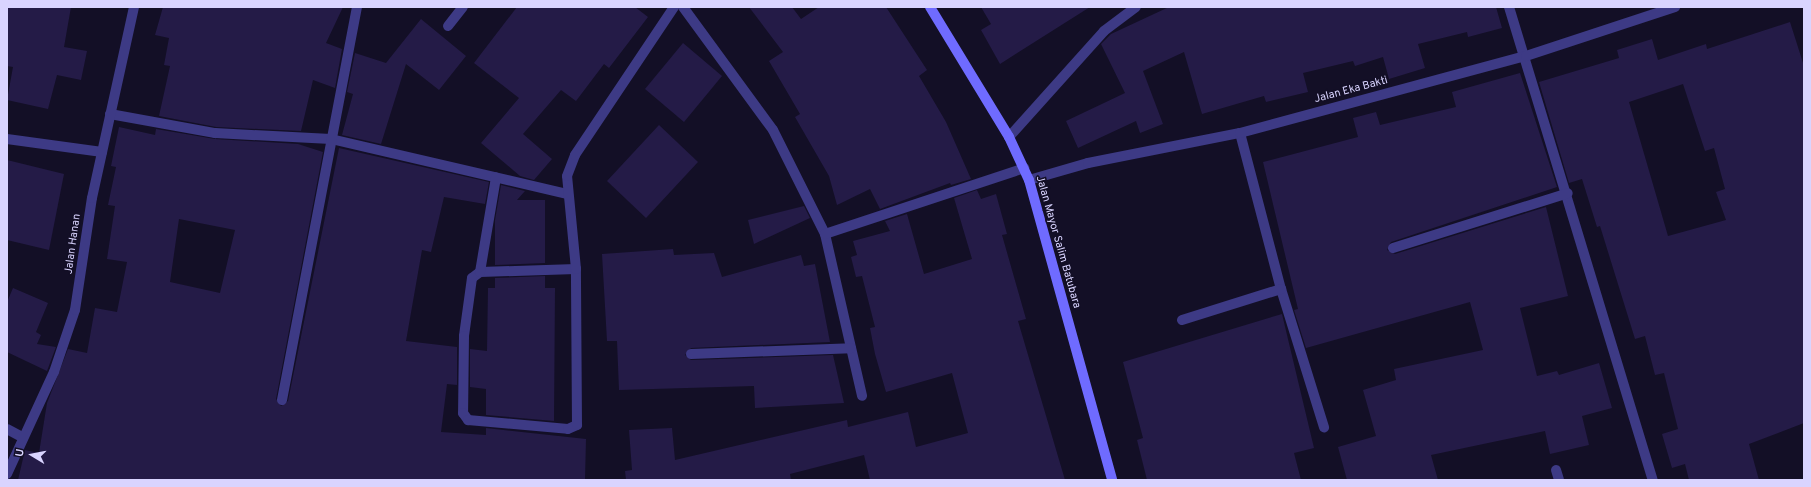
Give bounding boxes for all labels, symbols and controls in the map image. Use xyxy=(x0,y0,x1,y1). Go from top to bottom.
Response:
street label: Jalan Eka Bakti xyxy=(1313,74,1389,106)
street label: Jalan Mayor Salim Batubara xyxy=(1033,174,1083,310)
street label: Jalan Hanan xyxy=(62,213,84,275)
north arrow xyxy=(12,435,52,475)
text: U xyxy=(13,448,28,458)

